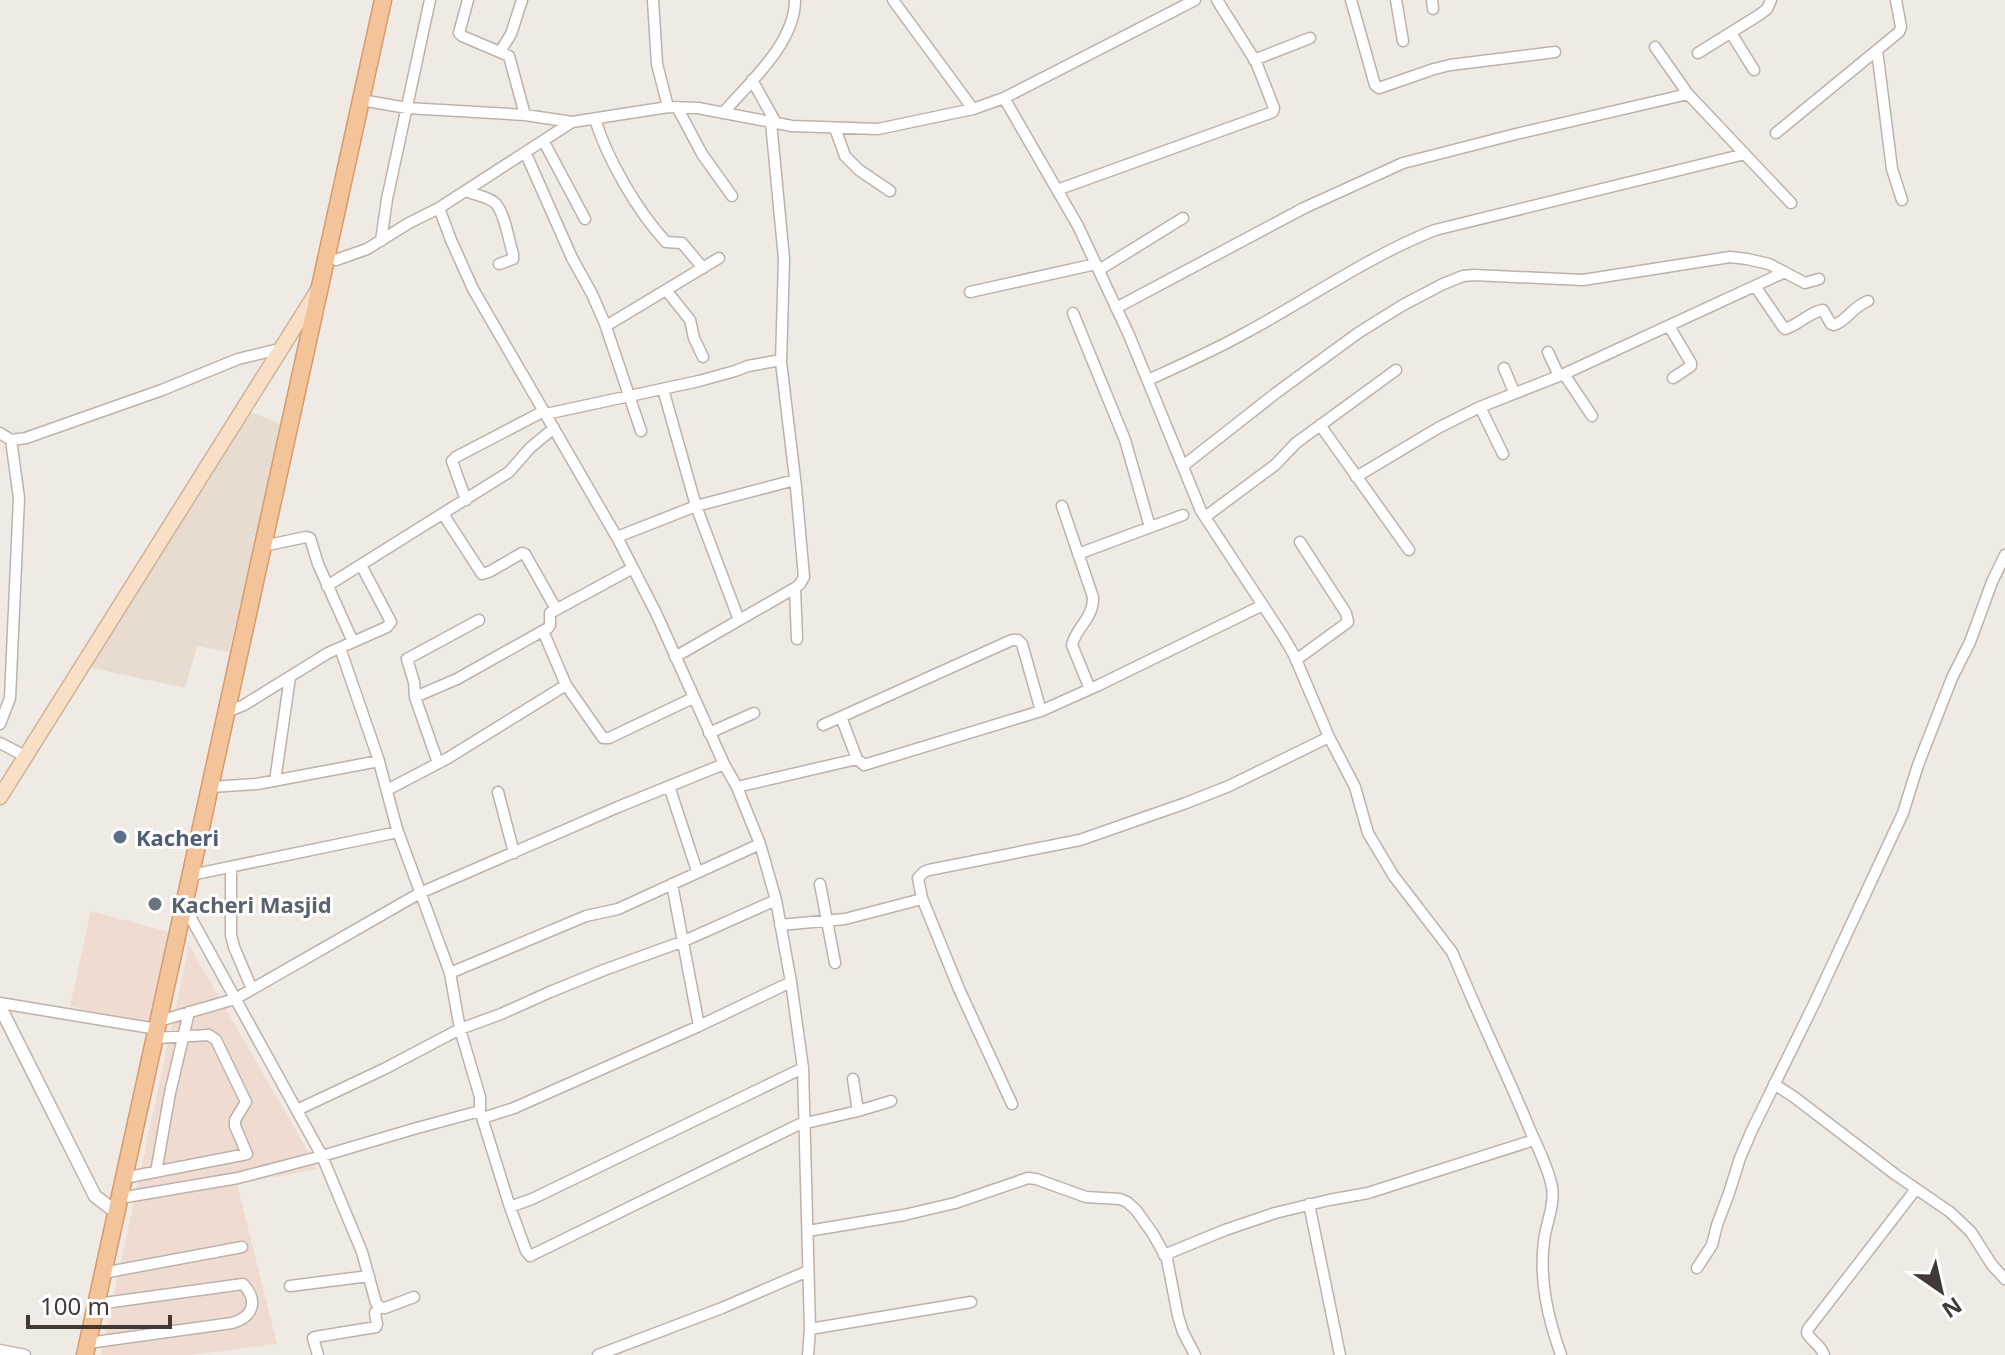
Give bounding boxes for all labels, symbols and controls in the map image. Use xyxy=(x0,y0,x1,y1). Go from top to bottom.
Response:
place label: Kacheri xyxy=(136,822,219,852)
marker: Kacheri xyxy=(111,828,129,846)
place label: Kacheri Masjid xyxy=(171,889,332,919)
marker: Kacheri Masjid xyxy=(146,895,164,913)
north arrow xyxy=(1901,1251,1981,1331)
scale bar xyxy=(28,1279,170,1329)
text: 100 m xyxy=(40,1289,110,1322)
text: N xyxy=(1937,1291,1969,1326)

